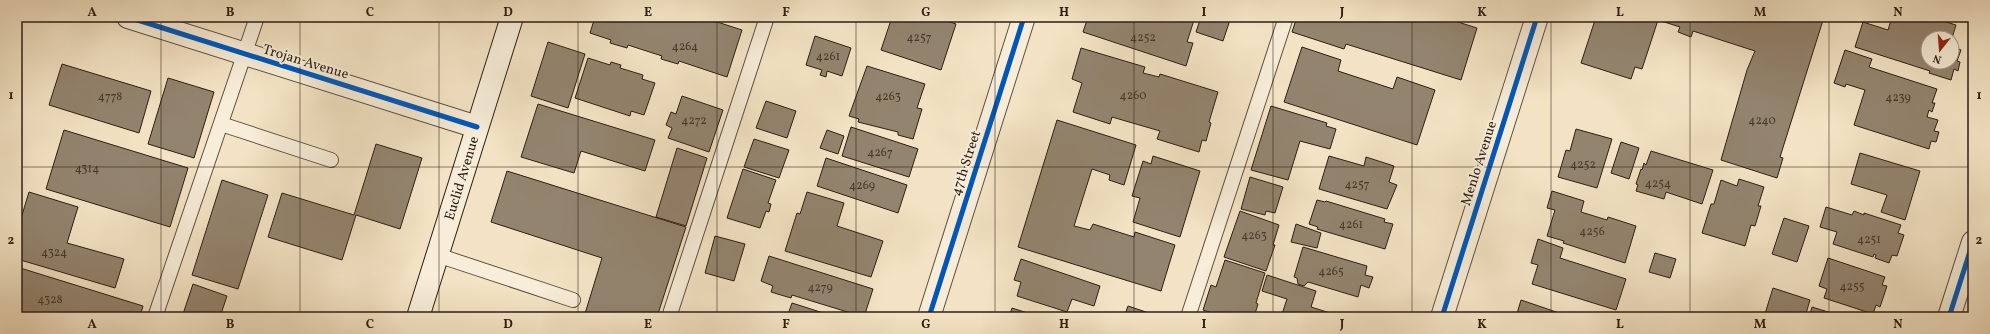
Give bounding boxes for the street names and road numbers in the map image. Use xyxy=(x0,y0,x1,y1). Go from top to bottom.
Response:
street label: Trojan Avenue xyxy=(260,40,351,85)
street label: Menlo Avenue xyxy=(1457,118,1502,208)
street label: 47th Street xyxy=(947,128,986,199)
street label: Euclid Avenue xyxy=(441,134,484,223)

